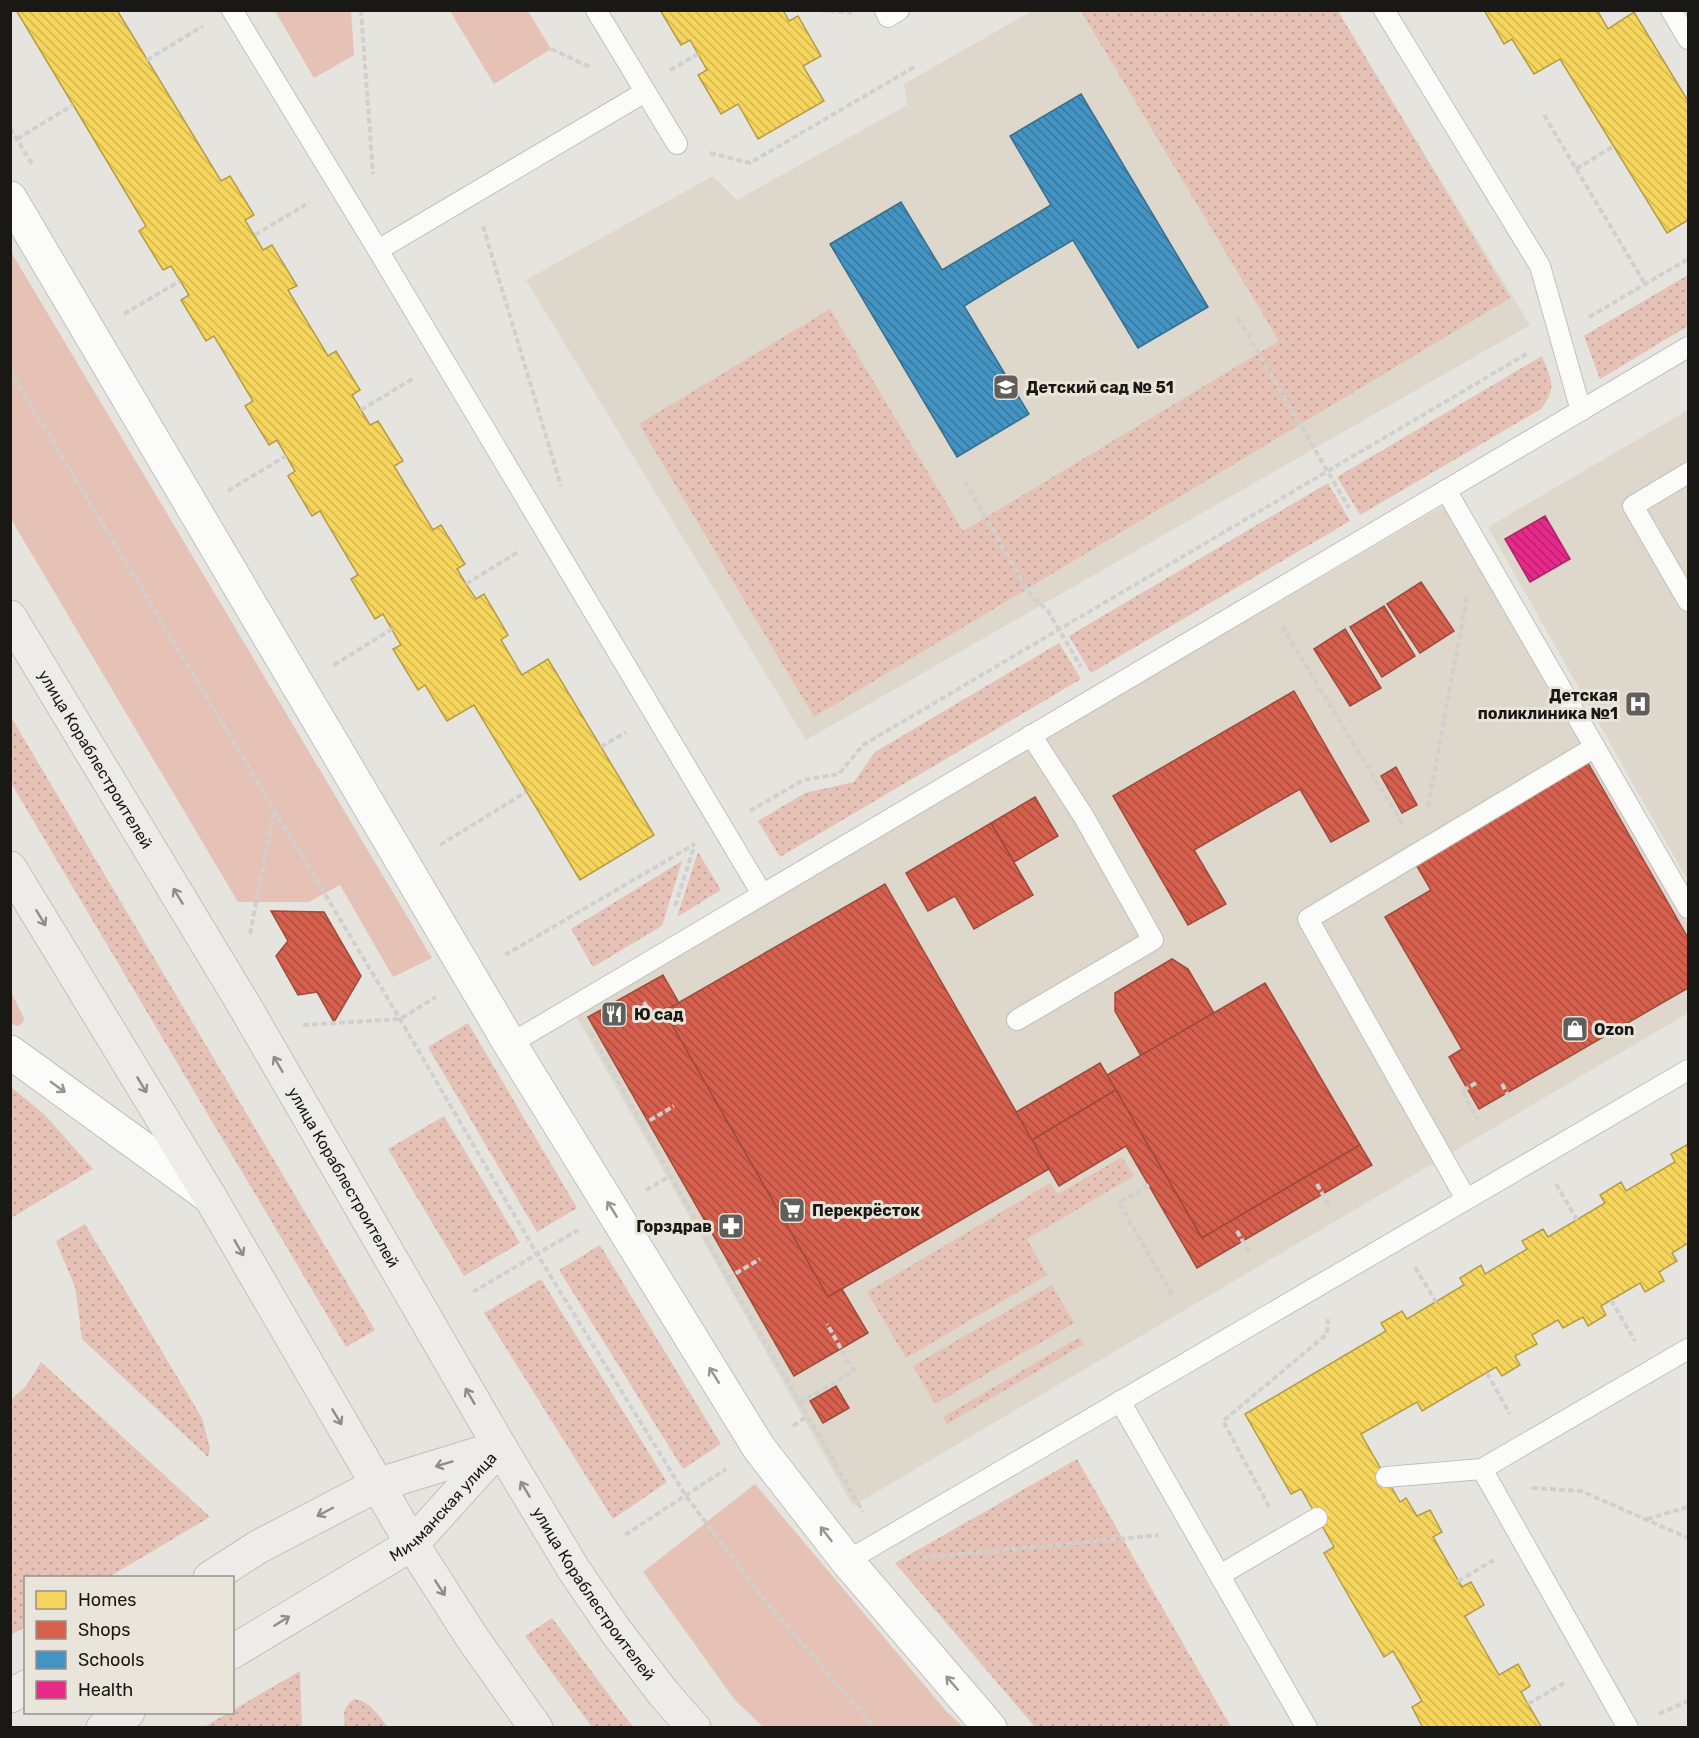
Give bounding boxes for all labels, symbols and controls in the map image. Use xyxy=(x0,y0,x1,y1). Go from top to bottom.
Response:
school or university icon: Детский сад № 51 xyxy=(991,372,1021,402)
place label: Детский сад № 51 xyxy=(1026,378,1174,397)
street label: улица Кораблестроителей xyxy=(35,666,157,852)
place label: Детская поликлиника №1 xyxy=(1478,686,1618,723)
hospital icon: Детская поликлиника №1 xyxy=(1623,689,1653,719)
one-way arrow xyxy=(172,888,184,905)
one-way arrow xyxy=(35,909,47,926)
restaurant icon: Ю сад xyxy=(599,999,629,1029)
place label: Ю сад xyxy=(634,1005,684,1024)
shop icon: Ozon xyxy=(1560,1014,1590,1044)
place label: Ozon xyxy=(1594,1020,1634,1039)
one-way arrow xyxy=(272,1056,284,1073)
one-way arrow xyxy=(136,1076,148,1093)
one-way arrow xyxy=(49,1080,65,1093)
street label: улица Кораблестроителей xyxy=(284,1083,403,1271)
supermarket icon: Перекрёсток xyxy=(777,1195,807,1225)
one-way arrow xyxy=(605,1201,617,1218)
place label: Перекрёсток xyxy=(812,1201,920,1220)
pharmacy icon: Горздрав xyxy=(716,1211,746,1241)
place label: Горздрав xyxy=(636,1217,712,1236)
one-way arrow xyxy=(233,1239,245,1256)
one-way arrow xyxy=(708,1367,720,1384)
one-way arrow xyxy=(464,1388,476,1405)
one-way arrow xyxy=(331,1408,343,1425)
street label: Мичманская улица xyxy=(386,1448,500,1565)
one-way arrow xyxy=(435,1459,454,1470)
one-way arrow xyxy=(519,1481,531,1498)
street label: улица Кораблестроителей xyxy=(529,1503,659,1684)
one-way arrow xyxy=(317,1507,335,1518)
one-way arrow xyxy=(820,1527,833,1543)
legend xyxy=(24,1576,234,1714)
one-way arrow xyxy=(434,1580,446,1596)
text: Homes xyxy=(78,1589,136,1611)
one-way arrow xyxy=(273,1614,290,1626)
text: Shops xyxy=(78,1619,130,1641)
text: Schools xyxy=(78,1649,144,1671)
one-way arrow xyxy=(945,1676,959,1691)
text: Health xyxy=(78,1679,133,1701)

